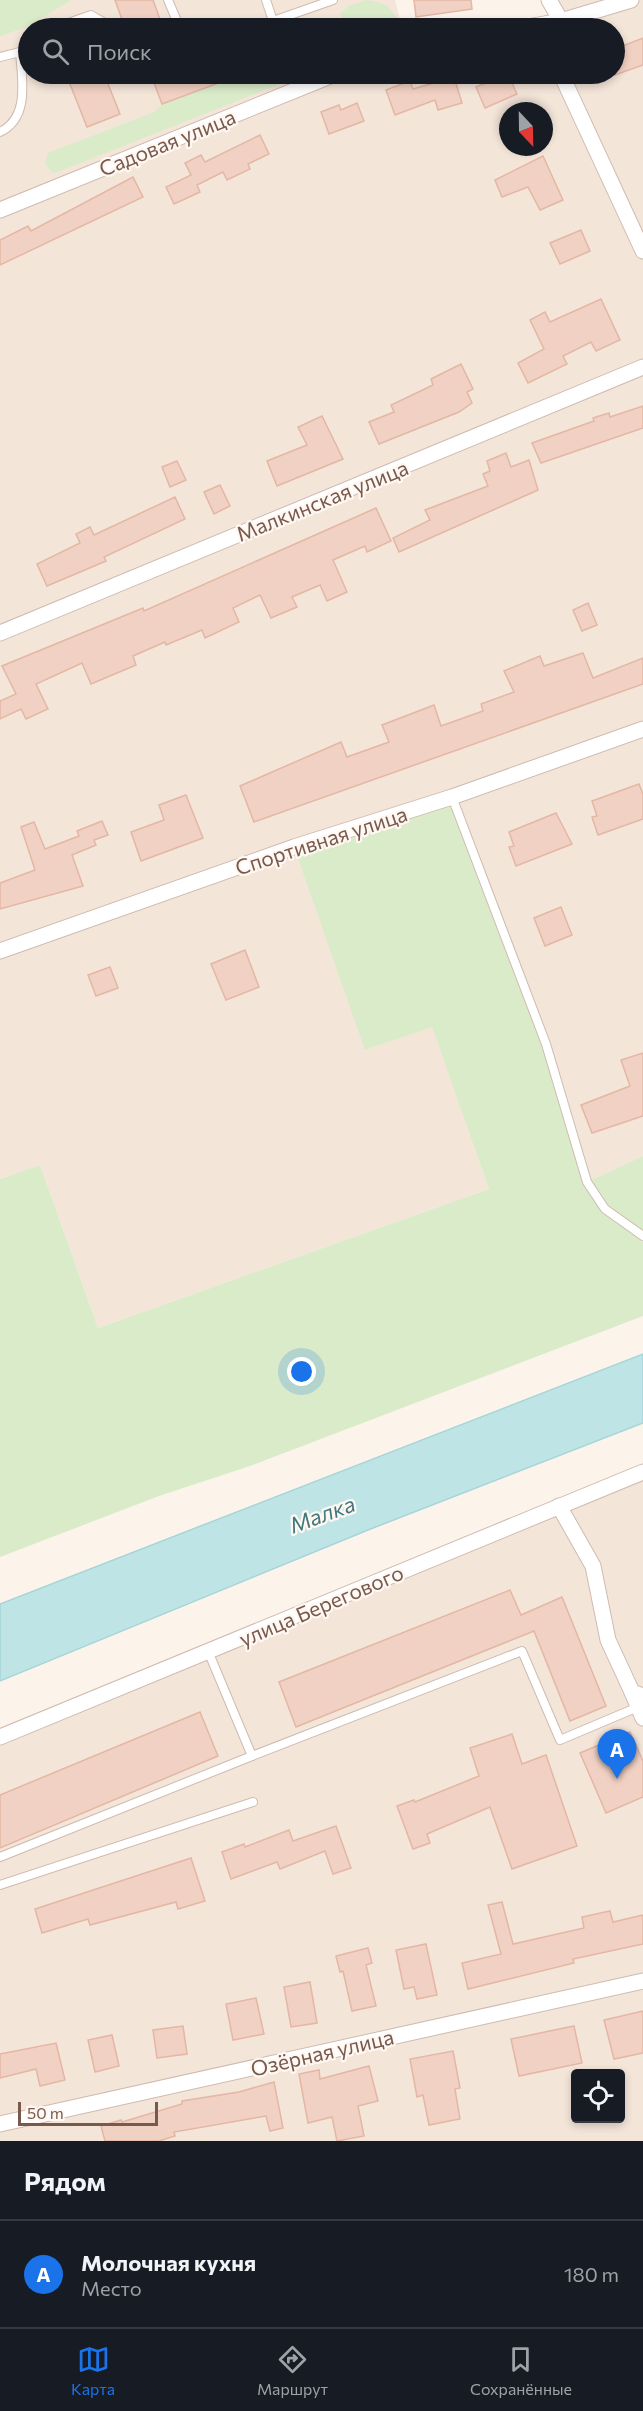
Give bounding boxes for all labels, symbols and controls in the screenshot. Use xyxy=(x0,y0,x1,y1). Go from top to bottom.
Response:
search box xyxy=(18,18,625,84)
icon: search xyxy=(39,35,72,68)
text: Поиск xyxy=(87,38,152,65)
north arrow xyxy=(499,102,553,156)
street label: Садовая улица xyxy=(95,103,239,181)
street label: Малкинская улица xyxy=(232,454,412,546)
street label: Спортивная улица xyxy=(232,800,410,880)
your location xyxy=(287,1357,316,1386)
water label: Малка xyxy=(285,1490,359,1538)
street label: улица Берегового xyxy=(235,1559,407,1651)
pin: A xyxy=(598,1730,636,1779)
street label: Озёрная улица xyxy=(248,2023,396,2081)
map controls xyxy=(571,2069,625,2123)
button: locate xyxy=(571,2069,625,2123)
scale bar xyxy=(18,2099,158,2126)
text: 50 m xyxy=(27,2103,64,2122)
text: Рядом xyxy=(24,2165,106,2196)
text: Молочная кухня xyxy=(81,2249,256,2276)
text: A xyxy=(36,2262,51,2286)
text: 180 m xyxy=(564,2262,619,2286)
text: Место xyxy=(81,2276,142,2300)
tab: Карта xyxy=(71,2343,115,2398)
tab: Маршрут xyxy=(257,2343,328,2398)
tab: Сохранённые xyxy=(470,2343,572,2398)

